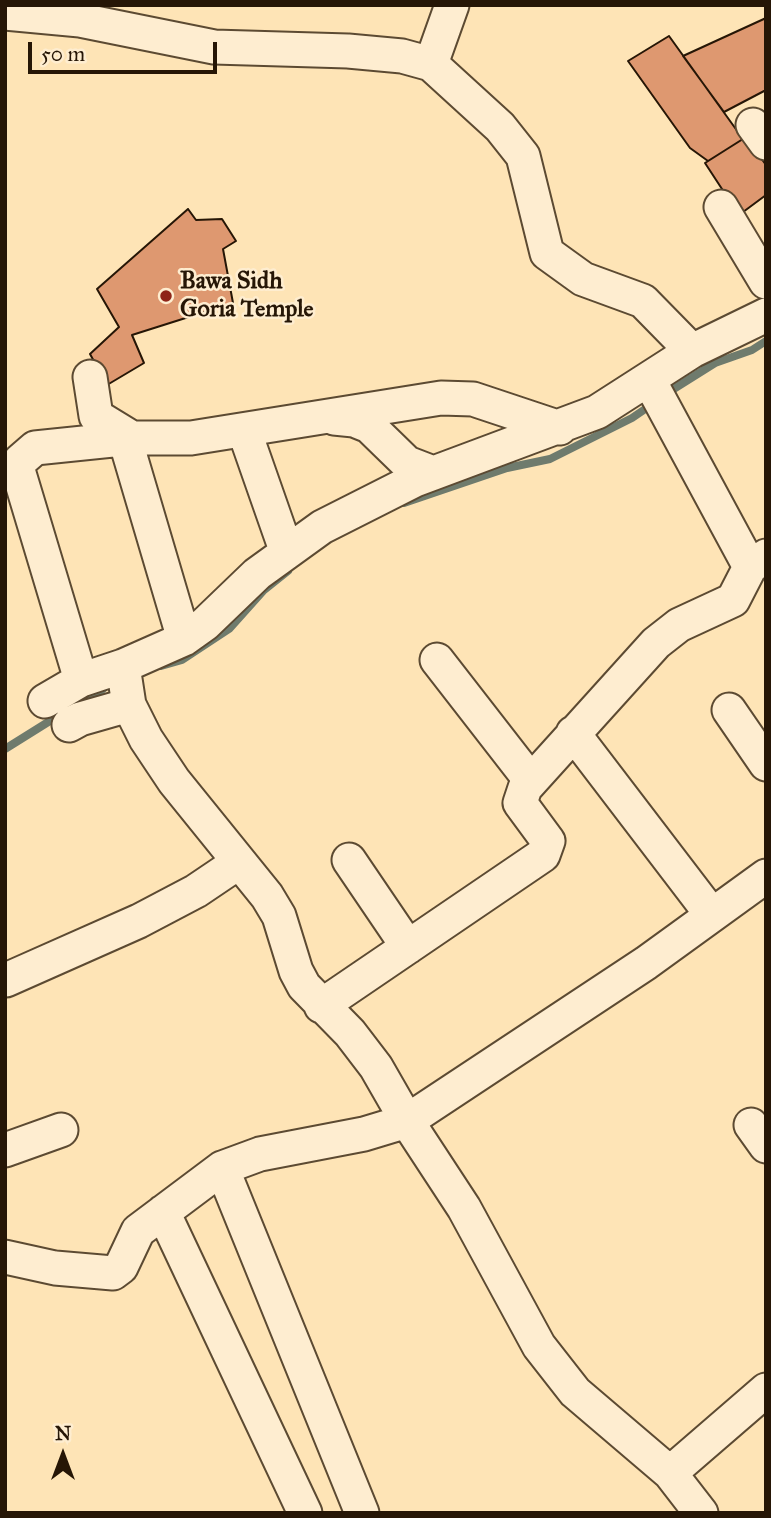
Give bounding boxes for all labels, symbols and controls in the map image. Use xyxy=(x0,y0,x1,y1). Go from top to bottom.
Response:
scale bar xyxy=(32,28,220,72)
text: 50 m xyxy=(41,41,85,67)
place label: Bawa Sidh Goria Temple xyxy=(180,268,314,324)
marker: Bawa Sidh Goria Temple xyxy=(158,288,174,304)
north arrow xyxy=(28,1420,98,1490)
text: N xyxy=(55,1422,71,1445)

